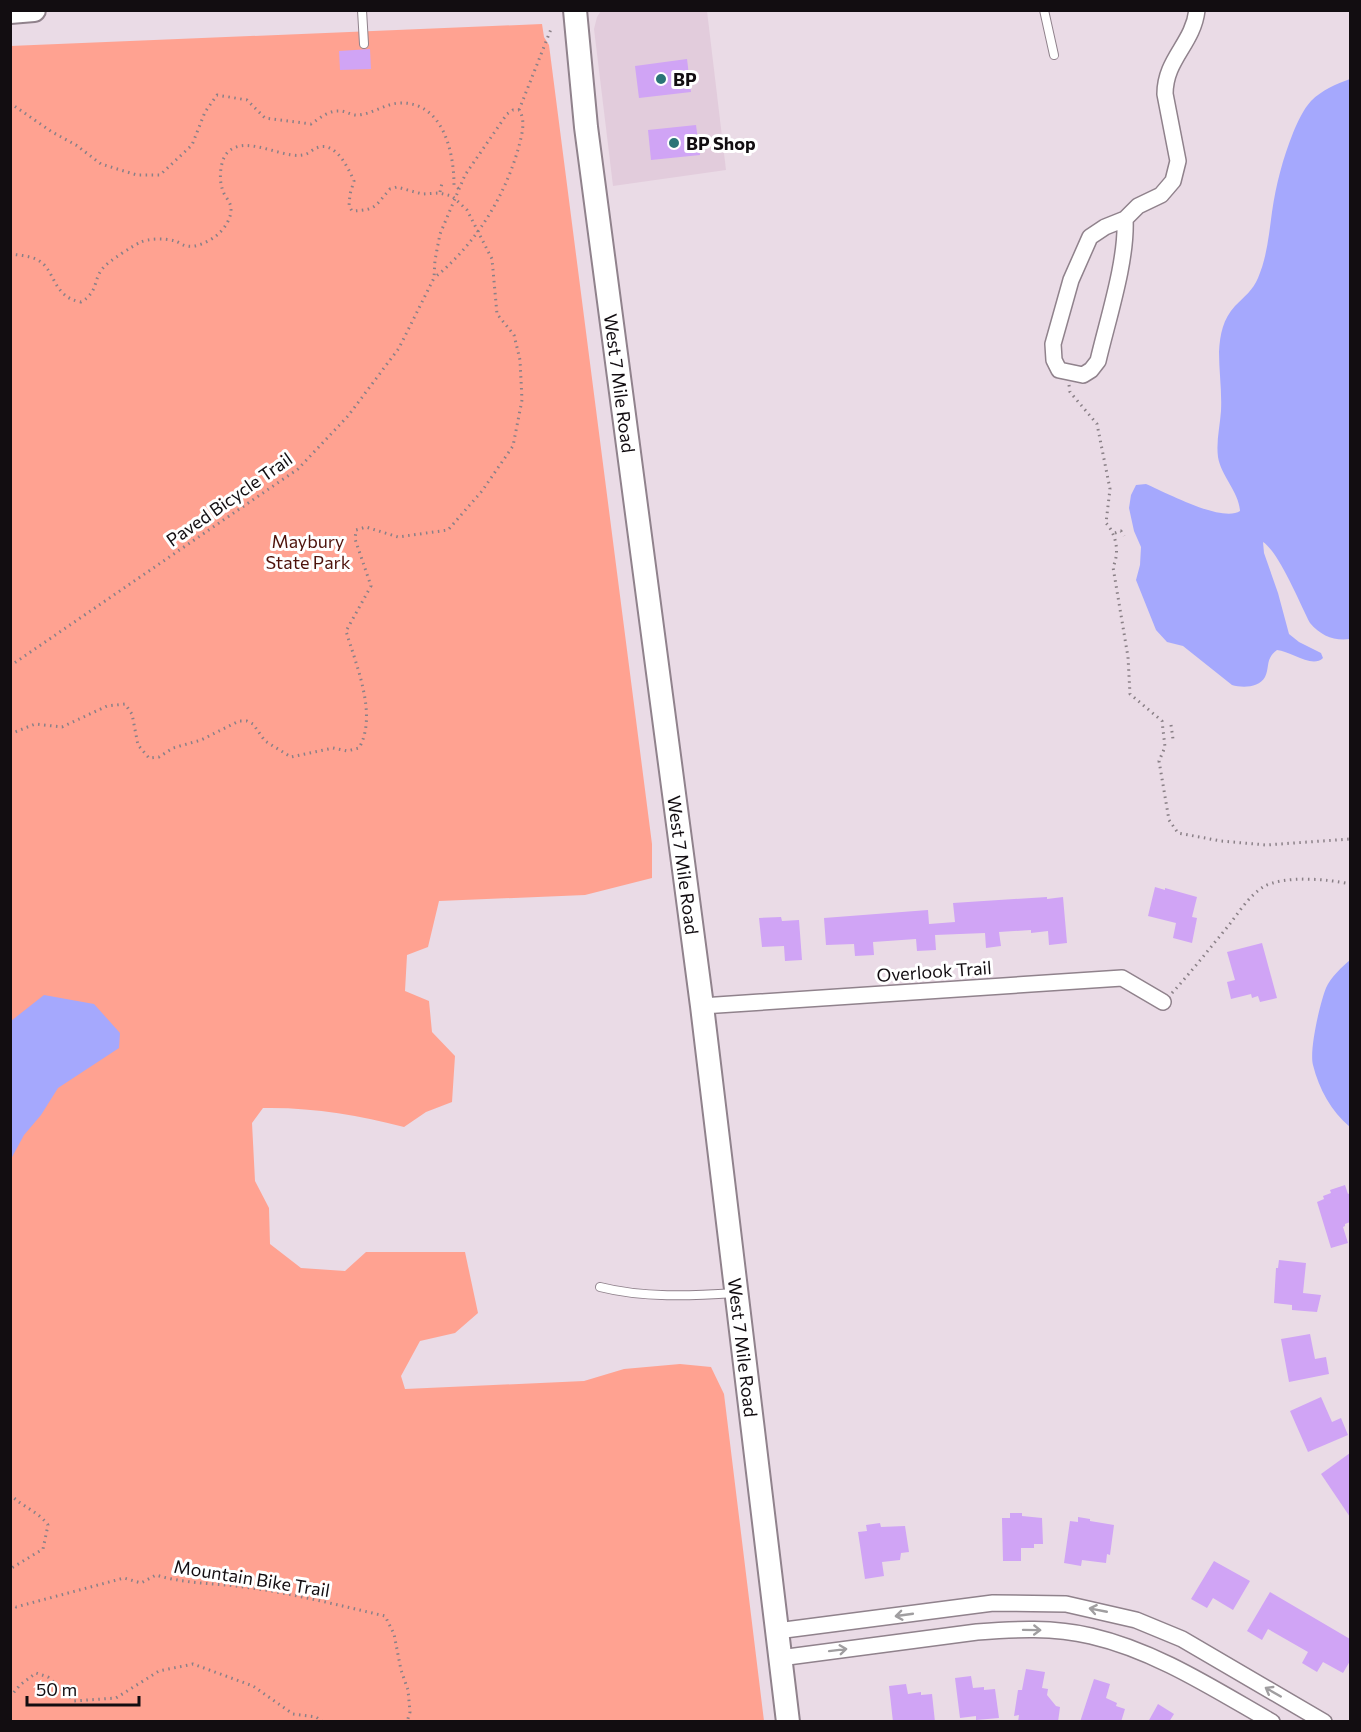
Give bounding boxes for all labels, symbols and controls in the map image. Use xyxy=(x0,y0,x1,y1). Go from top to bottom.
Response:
place label: BP xyxy=(673,68,697,90)
marker: BP xyxy=(654,72,668,86)
place label: BP Shop xyxy=(686,132,756,154)
marker: BP Shop xyxy=(667,136,681,150)
street label: West 7 Mile Road xyxy=(600,312,640,454)
street label: Paved Bicycle Trail xyxy=(162,447,296,551)
park label: Maybury State Park xyxy=(265,530,351,573)
street label: West 7 Mile Road xyxy=(663,794,703,936)
street label: Overlook Trail xyxy=(876,956,992,986)
street label: West 7 Mile Road xyxy=(724,1277,762,1418)
street label: Mountain Bike Trail xyxy=(172,1555,332,1601)
one-way arrow xyxy=(1088,1604,1108,1615)
one-way arrow xyxy=(895,1609,914,1620)
one-way arrow xyxy=(1021,1624,1041,1636)
one-way arrow xyxy=(828,1644,847,1655)
scale bar xyxy=(27,1669,140,1707)
text: 50 m xyxy=(36,1678,77,1700)
one-way arrow xyxy=(1265,1686,1282,1698)

